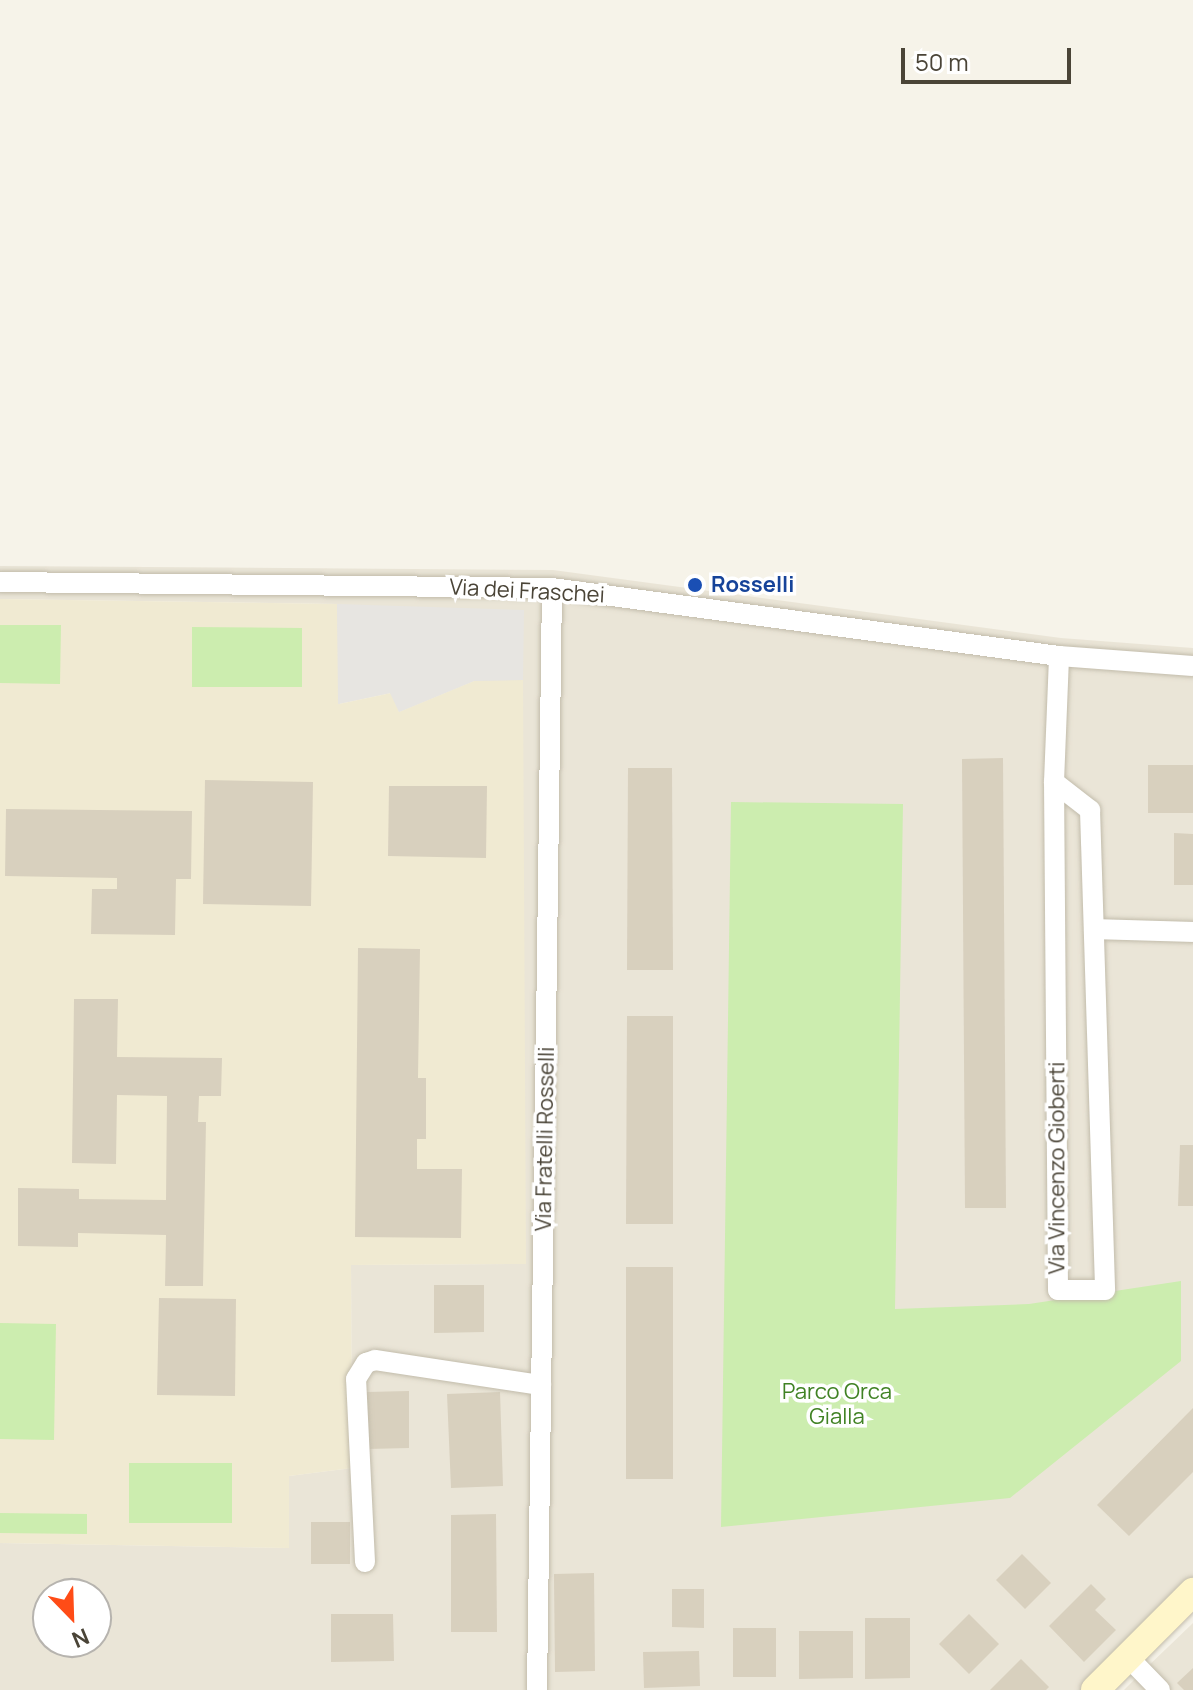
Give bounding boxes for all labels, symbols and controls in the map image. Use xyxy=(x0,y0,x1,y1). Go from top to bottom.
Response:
scale bar xyxy=(905,32,1075,82)
text: 50 m xyxy=(915,45,969,78)
place label: Rosselli xyxy=(711,572,794,598)
street label: Via dei Fraschei xyxy=(449,574,605,608)
marker: Rosselli xyxy=(686,576,704,594)
street label: Via Fratelli Rosselli xyxy=(530,1046,560,1232)
street label: Via Vincenzo Gioberti xyxy=(1044,1062,1070,1274)
park label: Parco Orca Gialla xyxy=(782,1378,892,1430)
north arrow xyxy=(32,1578,112,1658)
text: N xyxy=(67,1621,94,1655)

